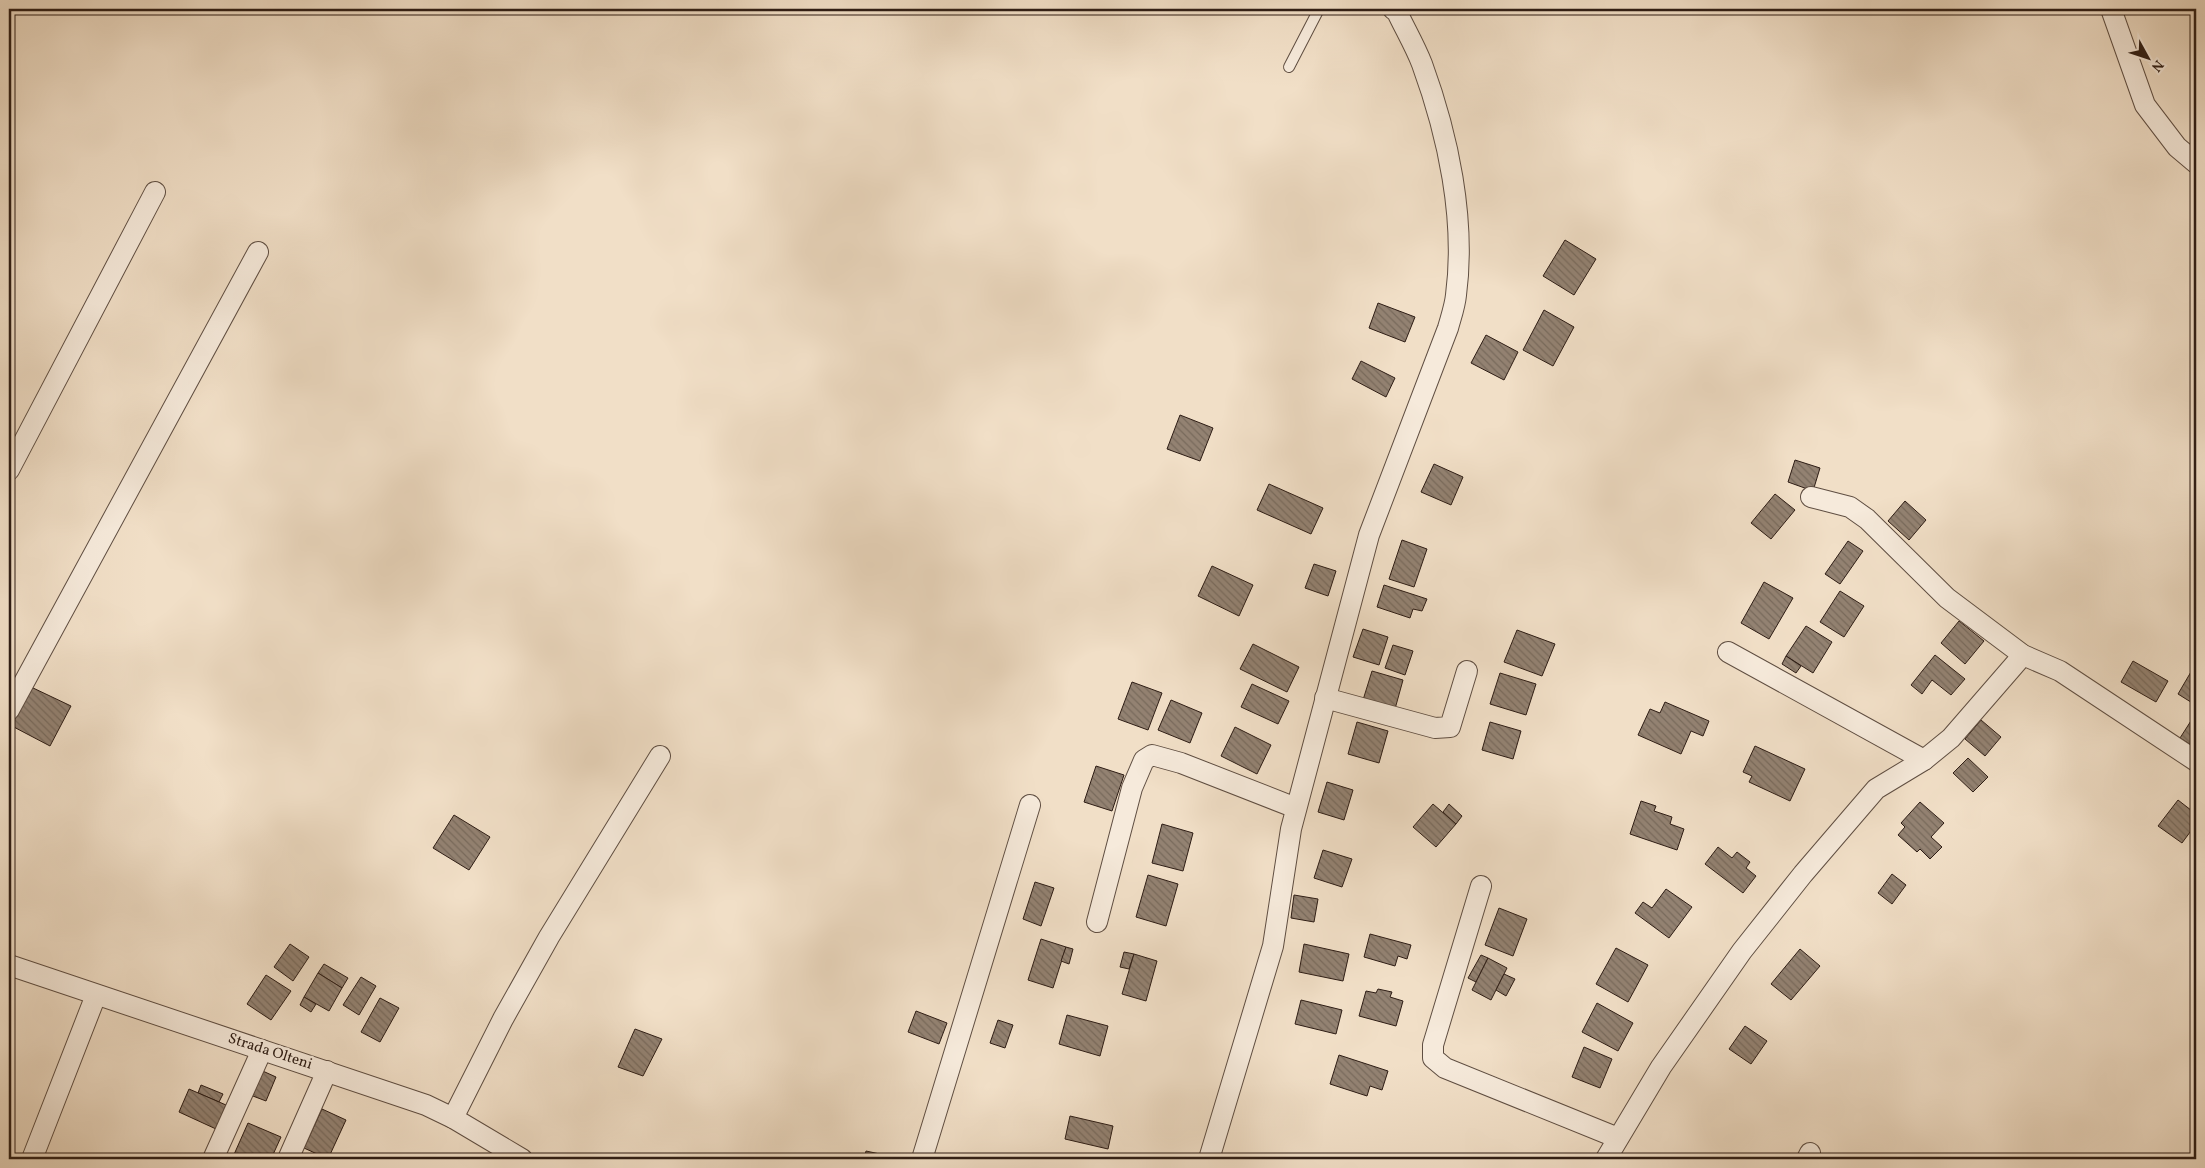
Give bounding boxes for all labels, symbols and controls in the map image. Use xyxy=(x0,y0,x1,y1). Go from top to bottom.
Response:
north arrow xyxy=(2122,32,2172,82)
text: N xyxy=(2146,55,2167,75)
street label: Strada Olteni xyxy=(225,1029,315,1075)

